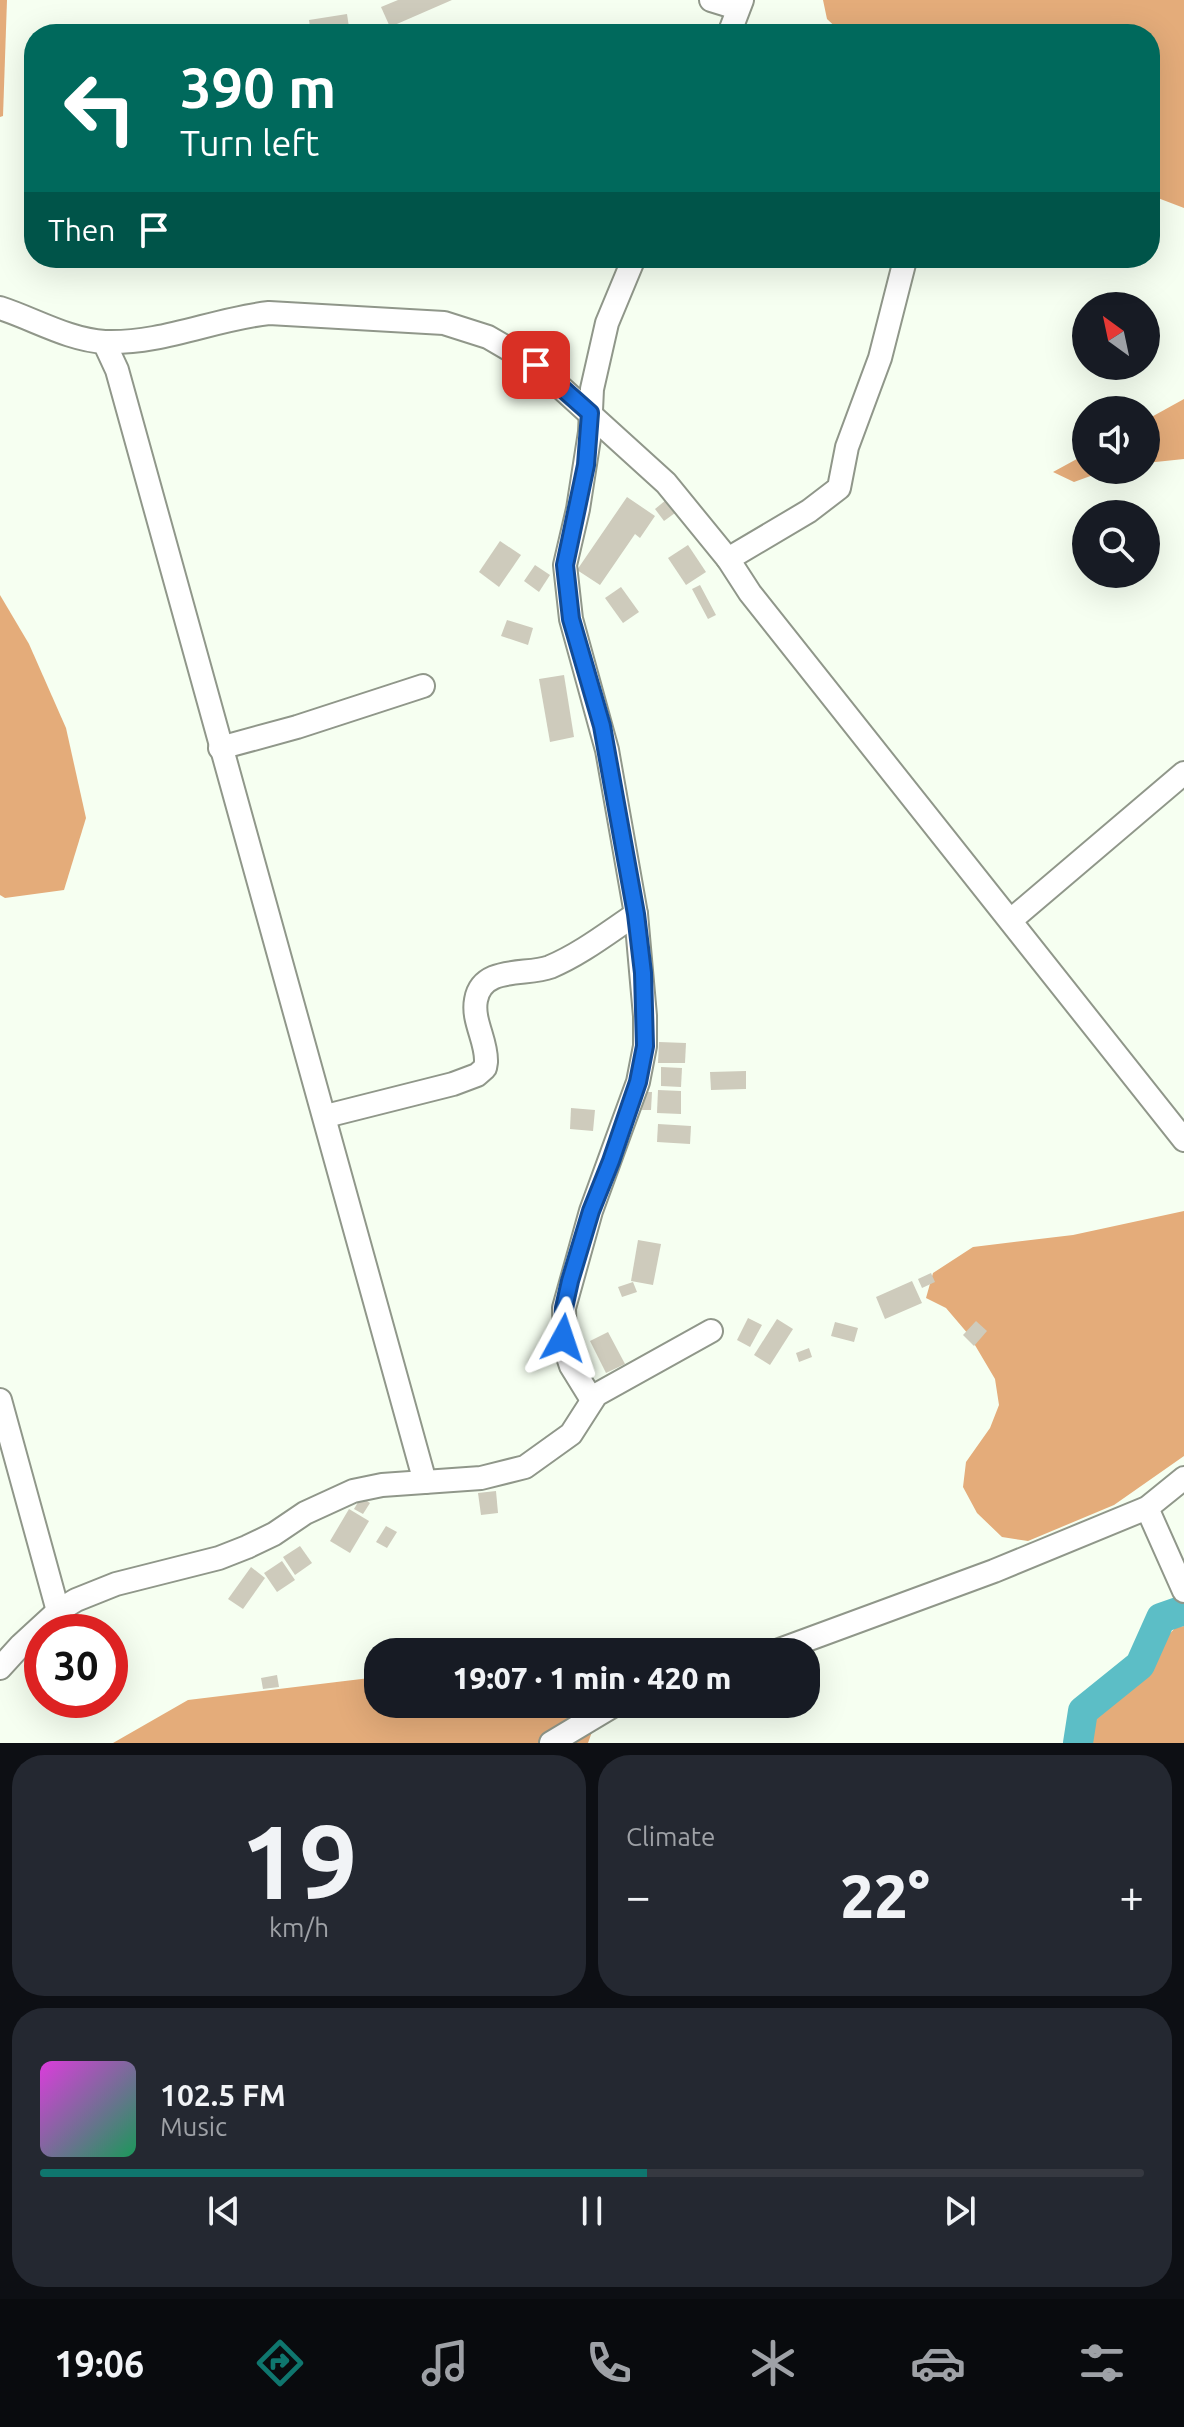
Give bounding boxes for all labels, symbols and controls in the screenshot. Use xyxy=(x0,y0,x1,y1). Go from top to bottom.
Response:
icon: left xyxy=(48,56,152,160)
text: 390 m xyxy=(180,56,336,119)
text: Turn left xyxy=(180,122,319,163)
icon: arrive xyxy=(132,208,176,252)
text: Then xyxy=(48,213,116,247)
north arrow xyxy=(1072,292,1160,380)
map controls xyxy=(1072,292,1160,588)
pin xyxy=(502,331,570,399)
icon: arrive xyxy=(514,343,558,387)
button: sound xyxy=(1072,396,1160,484)
button: search xyxy=(1072,500,1160,588)
position arrow xyxy=(521,1296,605,1380)
speed limit sign: 30 xyxy=(24,1614,128,1718)
text: 19:07 · 1 min · 420 m xyxy=(453,1661,731,1695)
text: 19 xyxy=(240,1802,358,1919)
text: Climate xyxy=(626,1822,715,1851)
text: 22° xyxy=(840,1862,930,1929)
text: − xyxy=(626,1871,651,1920)
text: + xyxy=(1119,1871,1144,1920)
text: km/h xyxy=(269,1913,329,1942)
text: 102.5 FM xyxy=(160,2078,286,2112)
text: Music xyxy=(160,2112,227,2141)
icon: previous xyxy=(202,2189,246,2233)
icon: pause xyxy=(570,2189,614,2233)
icon: next xyxy=(938,2189,982,2233)
icon: directions xyxy=(252,2335,308,2391)
icon: music xyxy=(417,2335,473,2391)
icon: phone xyxy=(581,2335,637,2391)
icon: climate xyxy=(745,2335,801,2391)
icon: car xyxy=(910,2335,966,2391)
icon: filters xyxy=(1074,2335,1130,2391)
text: 19:06 xyxy=(54,2343,144,2384)

